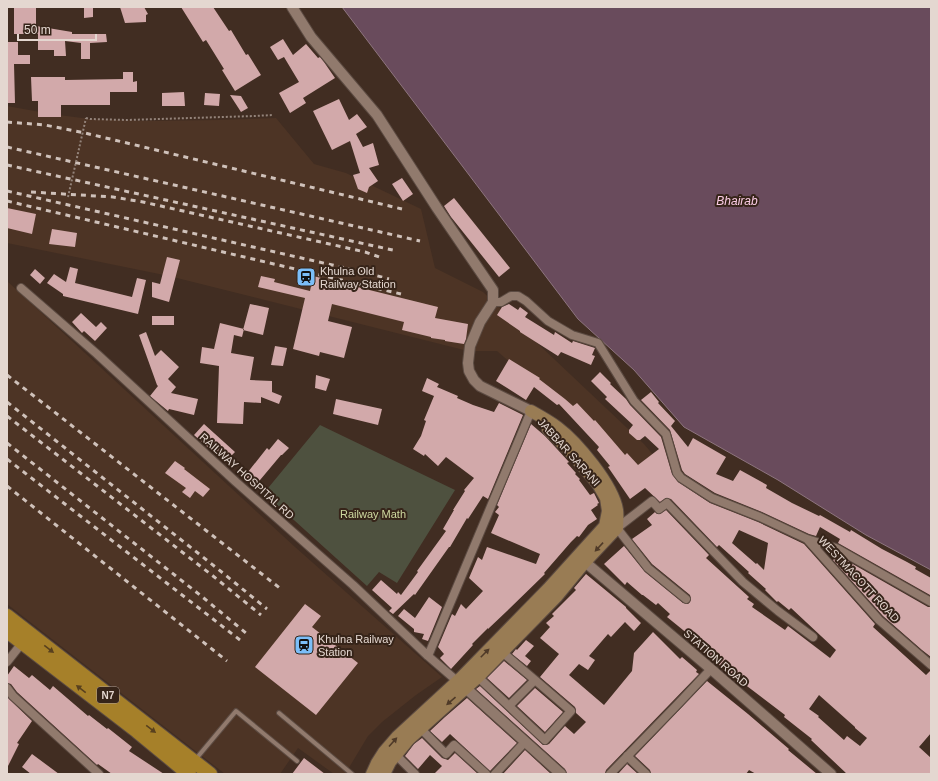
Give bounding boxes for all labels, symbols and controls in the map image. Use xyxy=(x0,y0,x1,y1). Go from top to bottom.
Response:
scale bar xyxy=(18,16,96,42)
text: 50 m xyxy=(24,23,51,37)
water label: Bhairab xyxy=(716,194,758,208)
place label: Khulna Old Railway Station xyxy=(320,265,396,290)
station icon: Khulna Old Railway Station xyxy=(295,266,317,288)
street label: JABBAR SARANI xyxy=(535,416,603,488)
street label: RAILWAY HOSPITAL RD xyxy=(197,431,297,521)
park label: Railway Math xyxy=(340,508,406,520)
street label: WESTMACOTT ROAD xyxy=(816,534,902,624)
one-way arrow xyxy=(594,542,604,552)
street label: STATION ROAD xyxy=(682,627,750,689)
place label: Khulna Railway Station xyxy=(318,633,394,658)
station icon: Khulna Railway Station xyxy=(293,634,315,656)
one-way arrow xyxy=(43,644,54,653)
one-way arrow xyxy=(480,648,490,658)
one-way arrow xyxy=(76,685,87,693)
road number: N7 xyxy=(97,687,119,703)
one-way arrow xyxy=(446,696,456,706)
one-way arrow xyxy=(146,725,156,733)
one-way arrow xyxy=(389,736,398,747)

